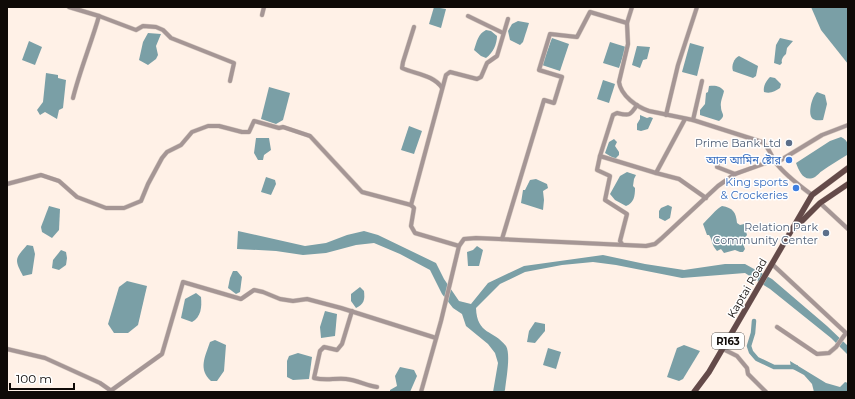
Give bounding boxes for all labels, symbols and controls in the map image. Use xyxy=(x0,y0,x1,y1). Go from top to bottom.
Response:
place label: Prime Bank Ltd xyxy=(695,136,781,150)
marker: Prime Bank Ltd xyxy=(784,138,794,148)
place label: আল আমিন ষ্টোর xyxy=(705,153,781,167)
marker: আল আমিন ষ্টোর xyxy=(784,155,794,165)
place label: King sports & Crockeries xyxy=(720,175,789,202)
marker: King sports & Crockeries xyxy=(791,183,801,193)
place label: Relation Park Community Center xyxy=(713,220,818,247)
marker: Relation Park Community Center xyxy=(821,228,831,238)
street label: Kaptai Road xyxy=(724,256,770,320)
road number: R163 xyxy=(712,333,744,349)
scale bar xyxy=(10,365,74,391)
text: 100 m xyxy=(16,371,52,386)

